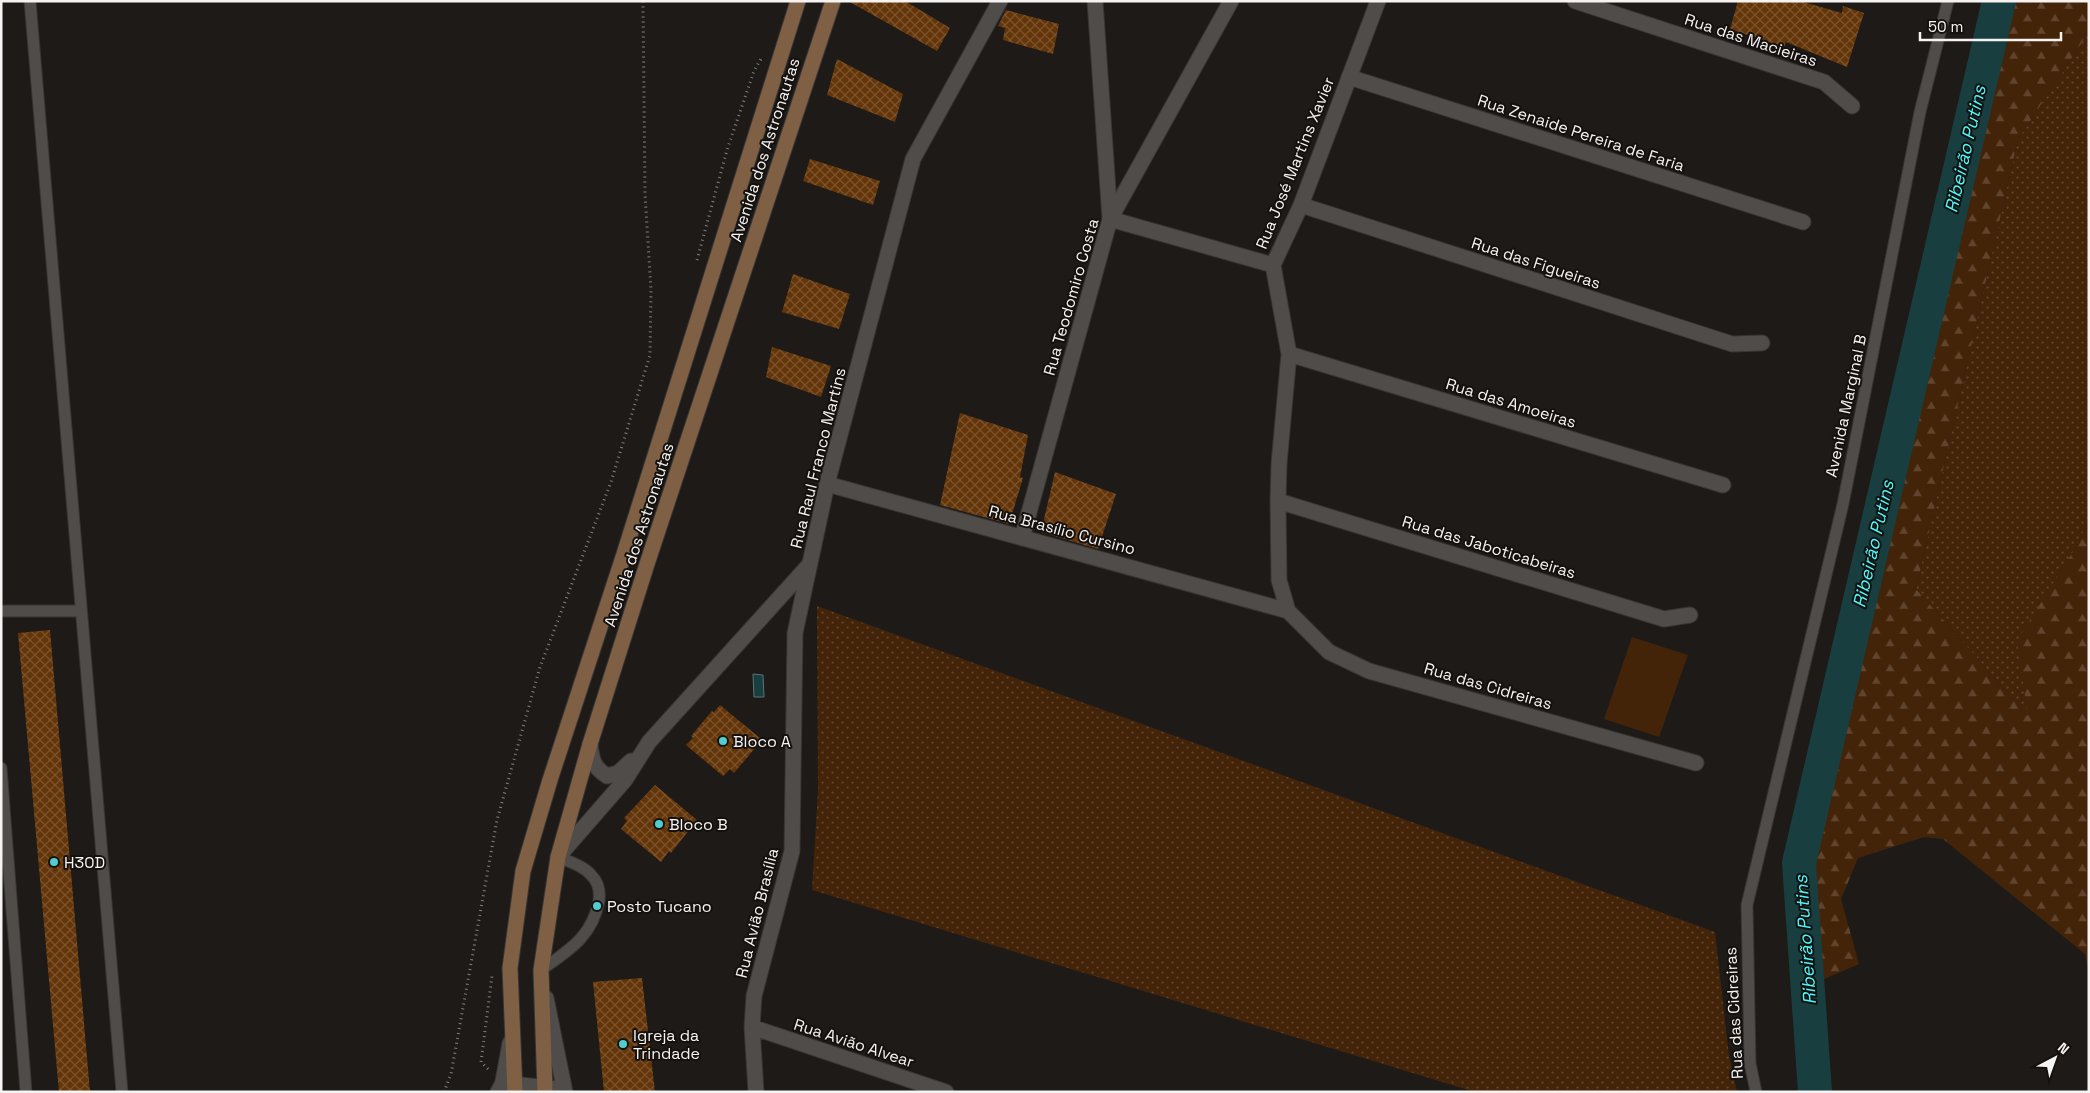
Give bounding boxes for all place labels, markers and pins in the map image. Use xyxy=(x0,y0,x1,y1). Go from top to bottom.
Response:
place label: Bloco A xyxy=(733,731,791,752)
marker: Bloco A xyxy=(717,735,729,747)
place label: Bloco B xyxy=(669,814,728,835)
marker: Bloco B xyxy=(653,818,665,830)
place label: H30D xyxy=(64,852,105,873)
marker: H30D xyxy=(48,856,60,868)
place label: Posto Tucano xyxy=(607,896,712,917)
marker: Posto Tucano xyxy=(591,900,603,912)
place label: Igreja da Trindade xyxy=(633,1025,700,1064)
marker: Igreja da Trindade xyxy=(617,1038,629,1050)

